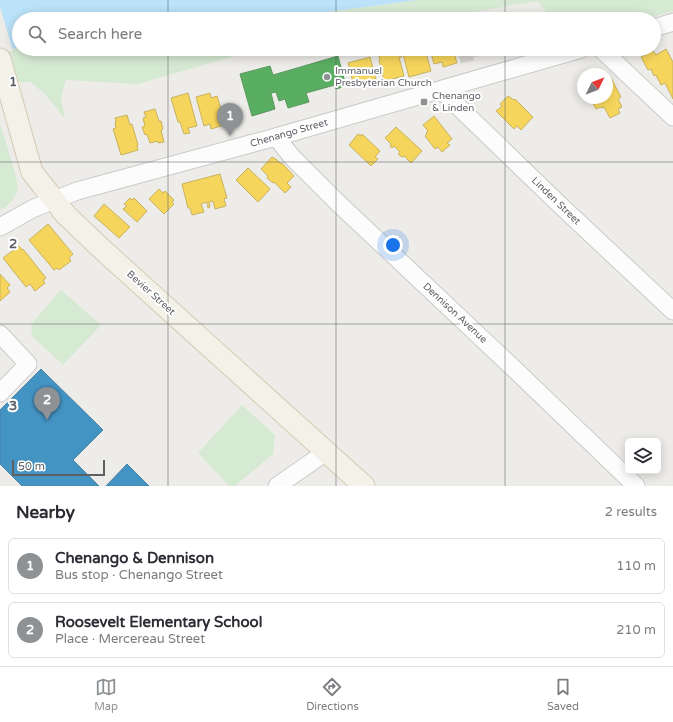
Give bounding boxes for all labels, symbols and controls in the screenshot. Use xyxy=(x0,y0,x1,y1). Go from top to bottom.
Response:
search box xyxy=(12,12,661,56)
icon: search xyxy=(26,23,48,45)
text: Search here xyxy=(58,25,142,43)
place label: Immanuel Presbyterian Church xyxy=(335,65,432,89)
north arrow xyxy=(577,68,613,104)
marker: Immanuel Presbyterian Church xyxy=(322,72,332,82)
text: 1 xyxy=(9,74,17,90)
place label: Chenango & Linden xyxy=(432,90,481,114)
marker: Chenango & Linden xyxy=(419,97,429,107)
pin: 1 xyxy=(217,103,243,136)
street label: Chenango Street xyxy=(249,116,329,150)
street label: Linden Street xyxy=(529,175,583,228)
your location xyxy=(383,235,403,255)
text: 2 xyxy=(9,236,17,252)
street label: Bevier Street xyxy=(124,268,178,318)
street label: Dennison Avenue xyxy=(421,280,490,346)
pin: 2 xyxy=(34,387,60,420)
text: 3 xyxy=(9,398,17,414)
map controls xyxy=(625,438,661,474)
button: layers xyxy=(625,438,661,474)
scale bar xyxy=(12,458,105,477)
text: 50 m xyxy=(18,460,45,473)
text: Nearby xyxy=(16,502,75,523)
text: 2 results xyxy=(605,504,657,520)
text: Chenango & Dennison xyxy=(55,549,214,567)
text: 1 xyxy=(26,558,34,574)
text: 110 m xyxy=(616,558,656,574)
text: Bus stop · Chenango Street xyxy=(55,567,223,583)
text: Roosevelt Elementary School xyxy=(55,613,262,631)
text: 2 xyxy=(26,622,34,638)
text: 210 m xyxy=(616,622,656,638)
text: Place · Mercereau Street xyxy=(55,631,205,647)
tab: Map xyxy=(94,676,118,713)
tab: Directions xyxy=(306,676,359,713)
tab: Saved xyxy=(547,676,579,713)

